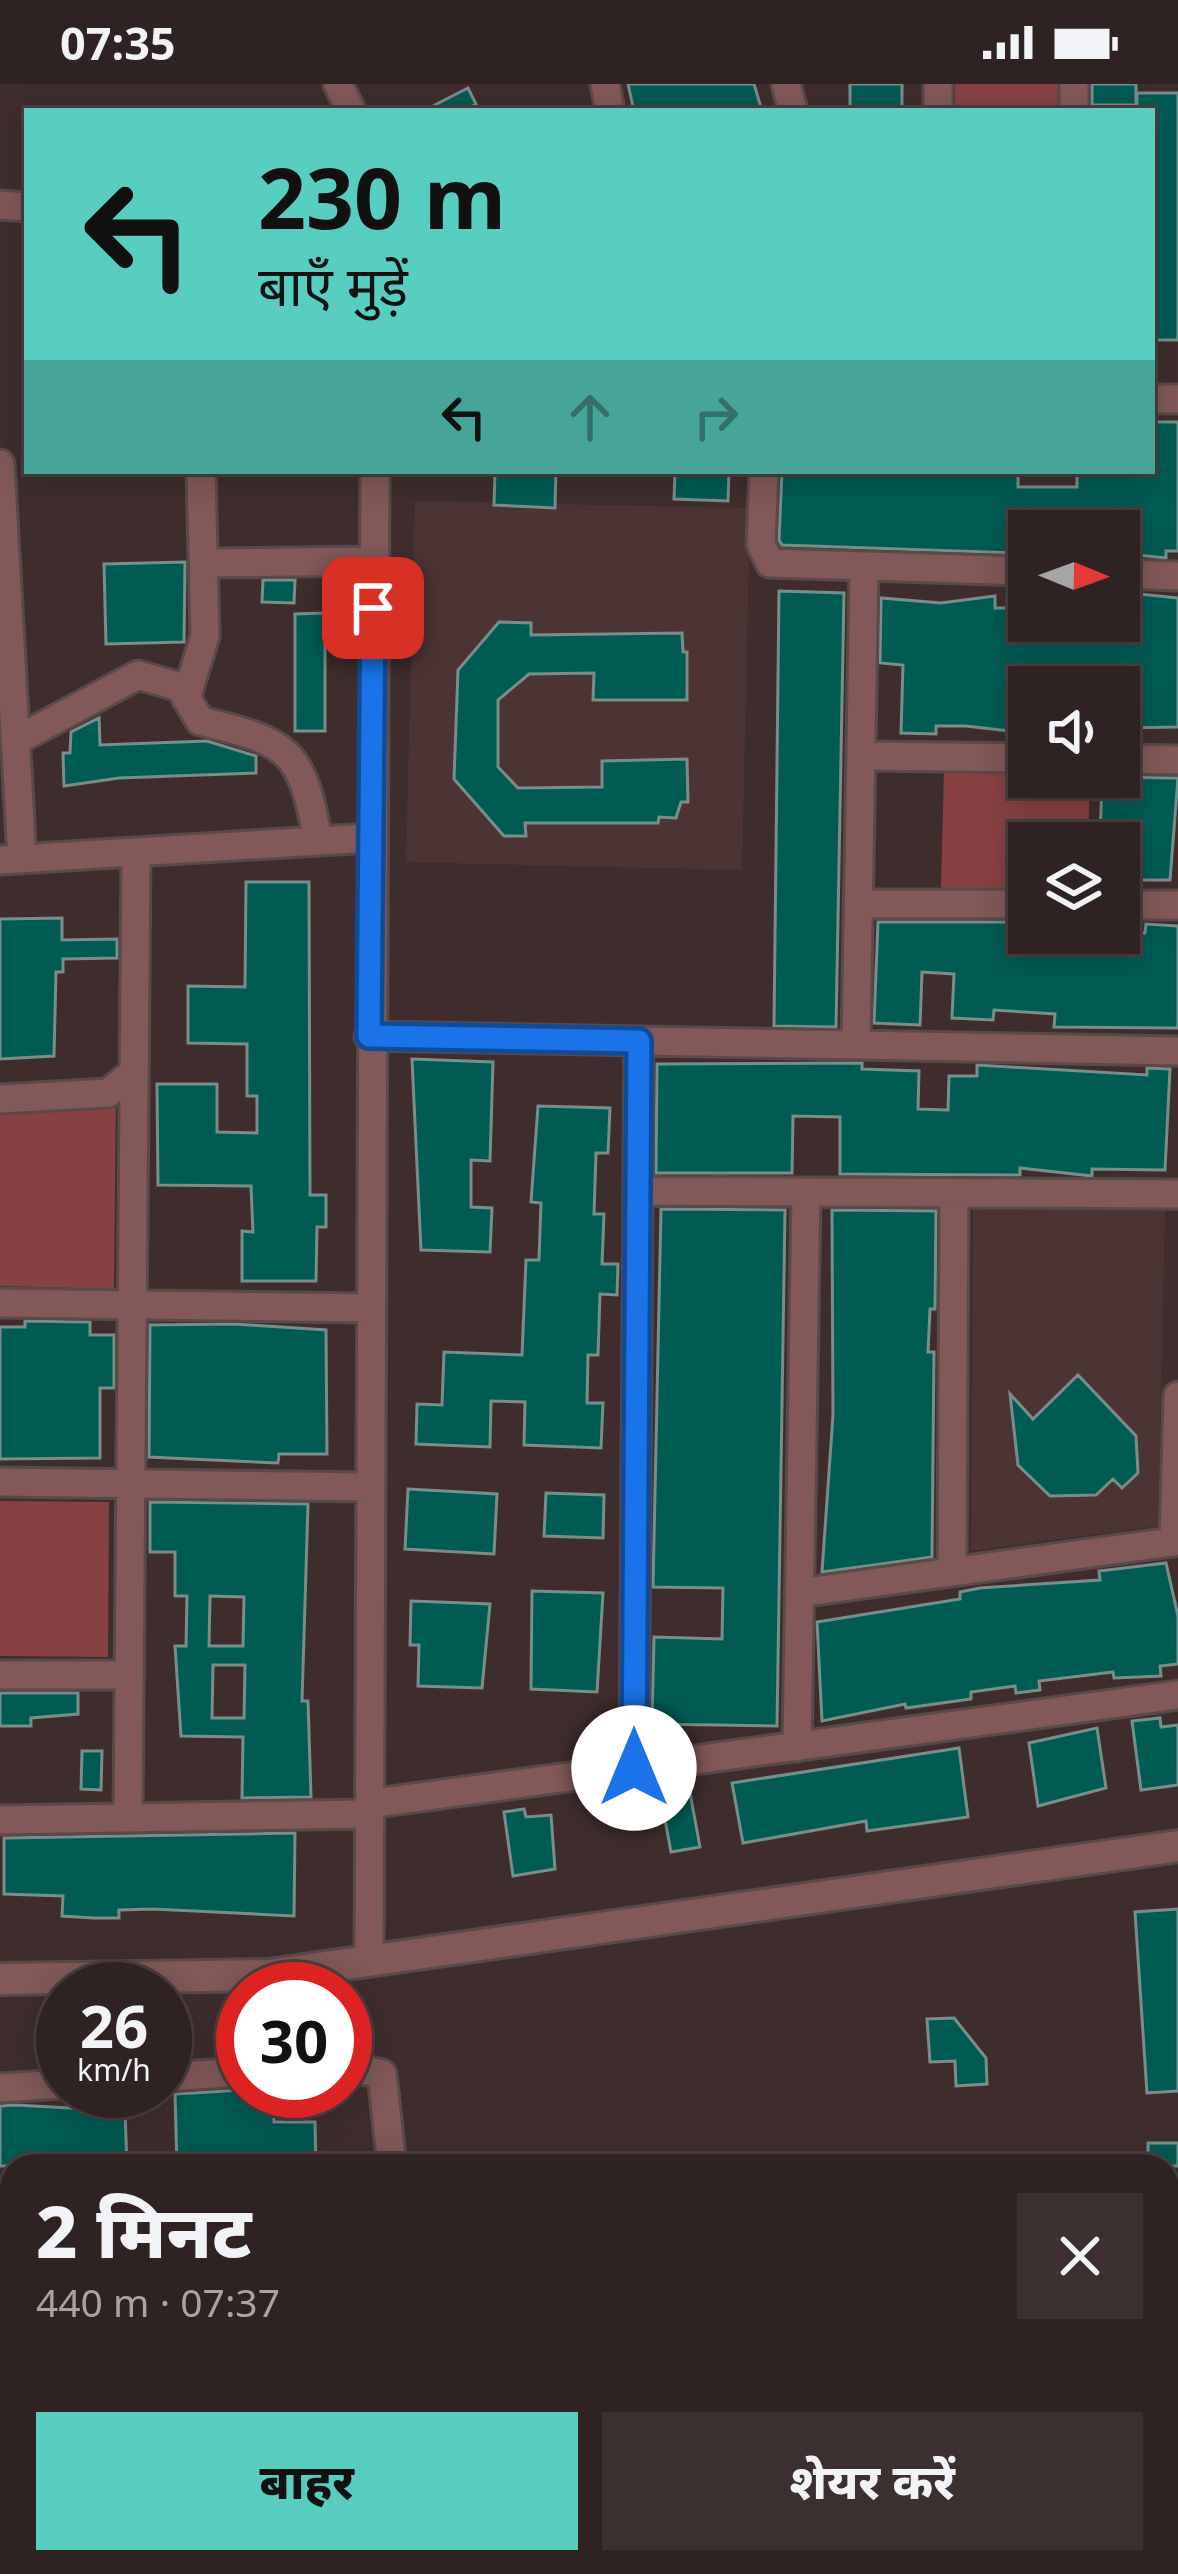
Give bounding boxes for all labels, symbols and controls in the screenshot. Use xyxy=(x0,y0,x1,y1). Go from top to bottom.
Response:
text: 07:35 xyxy=(60,12,176,73)
text: 230 m xyxy=(258,139,506,254)
icon: left xyxy=(60,156,216,312)
text: बाएँ मुड़ें xyxy=(258,248,408,322)
icon: left xyxy=(431,384,497,450)
icon: ahead xyxy=(557,384,623,450)
icon: right xyxy=(683,384,749,450)
north arrow xyxy=(1008,510,1140,642)
map controls xyxy=(1008,510,1140,954)
pin xyxy=(322,557,424,659)
icon: arrive xyxy=(340,575,406,641)
button: sound xyxy=(1008,666,1140,798)
button: layers xyxy=(1008,822,1140,954)
position arrow xyxy=(571,1705,697,1831)
speed limit sign: 30 xyxy=(216,1962,372,2118)
text: 26 xyxy=(80,1984,148,2066)
text: km/h xyxy=(77,2049,151,2090)
text: 2 मिनट xyxy=(36,2181,251,2279)
button: close xyxy=(1017,2193,1143,2319)
text: 440 m · 07:37 xyxy=(36,2275,280,2328)
button: बाहर xyxy=(36,2412,578,2550)
button: शेयर करें xyxy=(602,2412,1143,2550)

